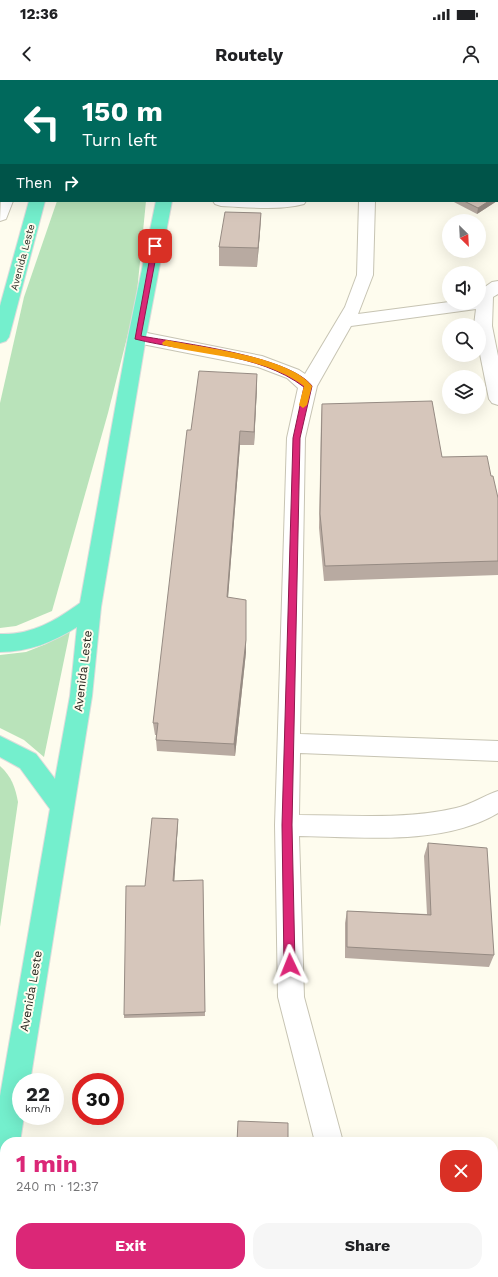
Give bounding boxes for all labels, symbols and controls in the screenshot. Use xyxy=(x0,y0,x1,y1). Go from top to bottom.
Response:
text: 12:36 xyxy=(20,5,58,23)
icon: back xyxy=(16,43,38,65)
icon: person xyxy=(460,43,482,65)
text: Routely xyxy=(215,44,283,65)
text: 150 m xyxy=(82,95,163,128)
icon: left xyxy=(16,96,68,148)
text: Turn left xyxy=(82,129,157,150)
icon: right xyxy=(60,172,82,194)
text: Then xyxy=(16,174,52,192)
north arrow xyxy=(442,214,486,258)
map controls xyxy=(442,214,486,414)
street label: Avenida Leste xyxy=(8,223,37,291)
pin xyxy=(138,229,172,263)
icon: arrive xyxy=(144,235,166,257)
button: sound xyxy=(442,266,486,310)
button: search xyxy=(442,318,486,362)
button: layers xyxy=(442,370,486,414)
street label: Avenida Leste xyxy=(71,630,95,712)
position arrow xyxy=(269,944,311,986)
street label: Avenida Leste xyxy=(17,950,45,1032)
speed limit sign: 30 xyxy=(72,1073,124,1125)
text: 22 xyxy=(26,1082,50,1106)
text: km/h xyxy=(25,1103,51,1114)
text: 1 min xyxy=(16,1150,78,1178)
button: close xyxy=(440,1150,482,1192)
text: 240 m · 12:37 xyxy=(16,1179,98,1194)
button: Exit xyxy=(16,1223,245,1269)
button: Share xyxy=(253,1223,482,1269)

